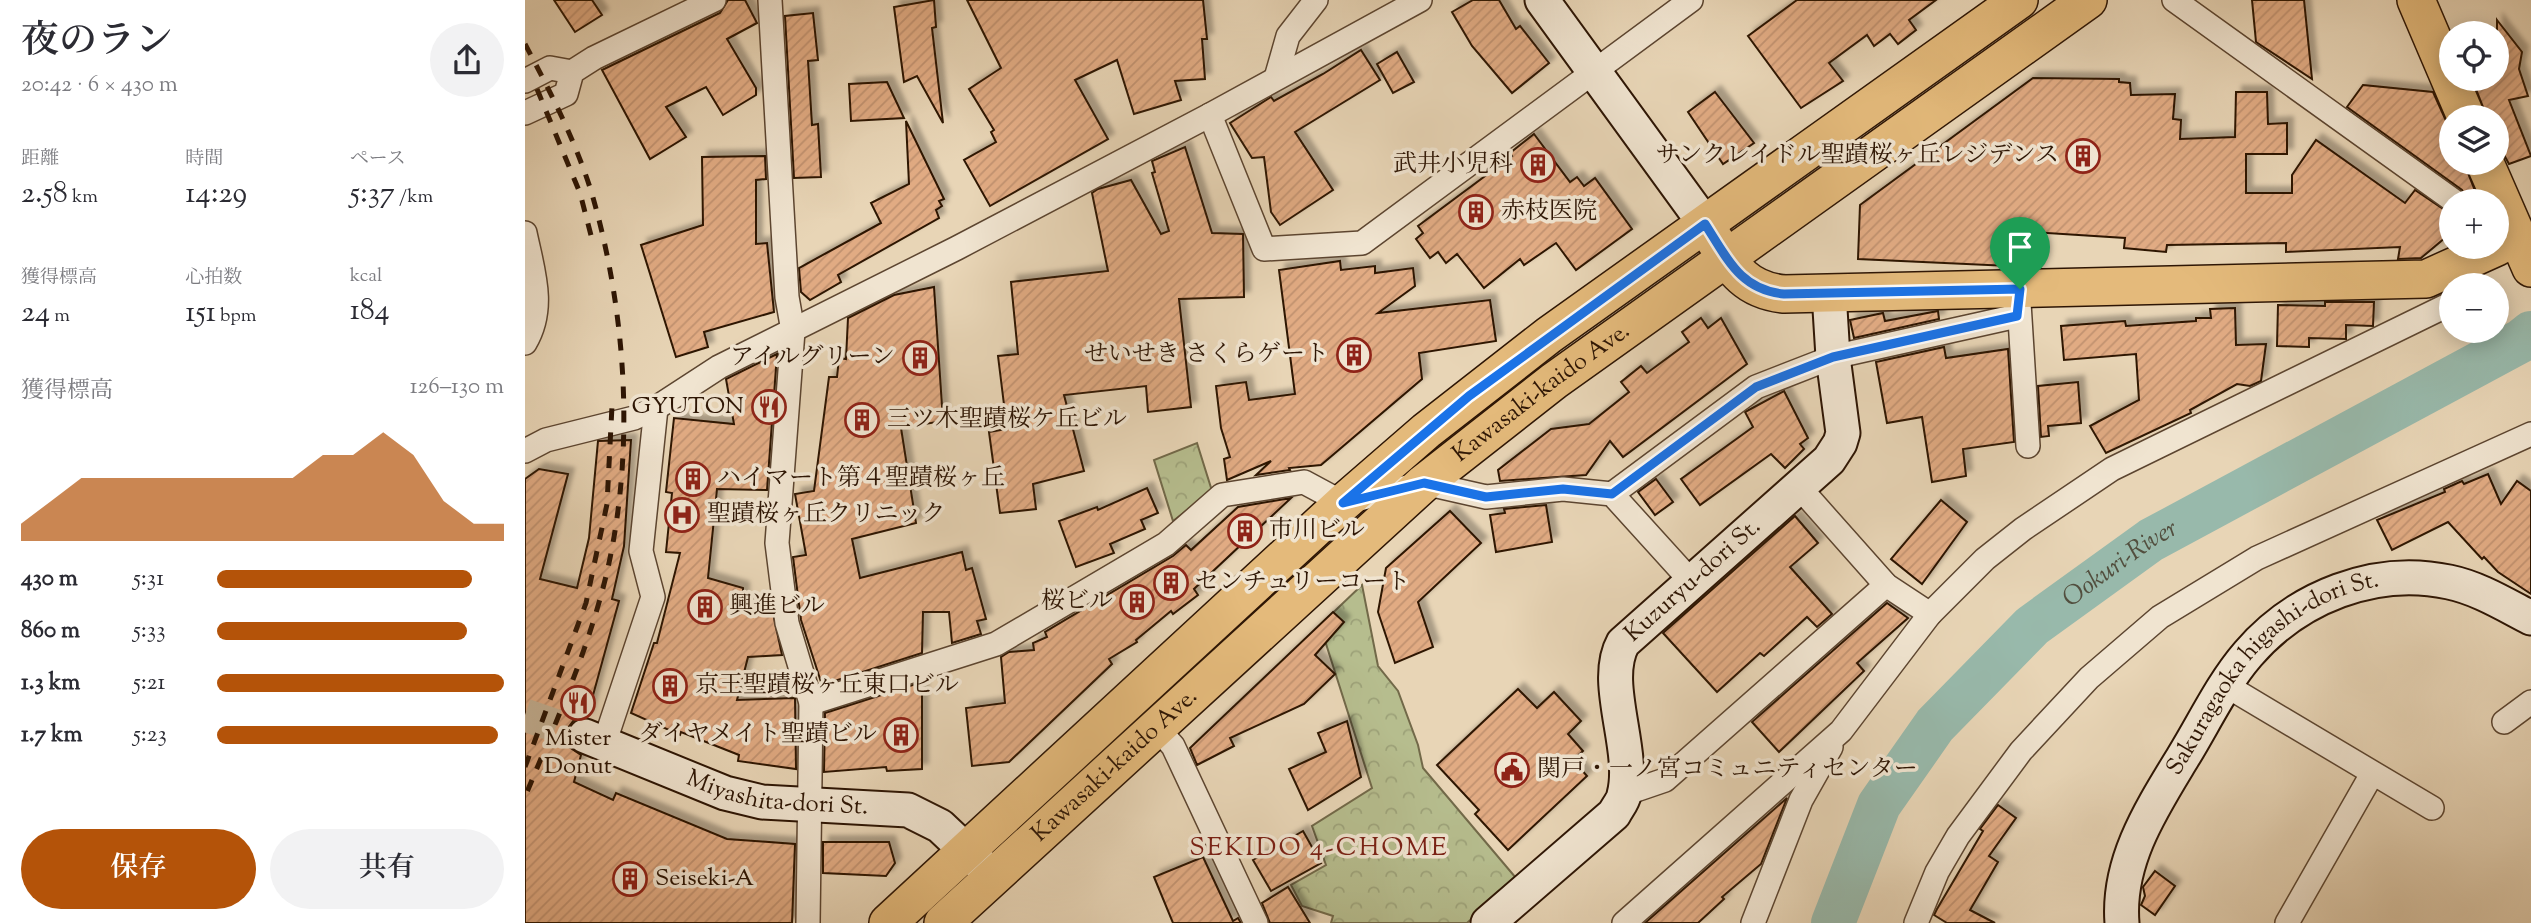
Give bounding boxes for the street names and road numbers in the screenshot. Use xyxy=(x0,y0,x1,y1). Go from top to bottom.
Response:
street label: Kawasaki-kaido Ave. xyxy=(1446,315,1637,471)
street label: Kuzuryu-dori St. xyxy=(1617,511,1769,651)
street label: Sakuragaoka higashi-dori St. xyxy=(2159,563,2382,782)
street label: Kawasaki-kaido Ave. xyxy=(1024,681,1206,851)
street label: Miyashita-dori St. xyxy=(681,762,869,825)

